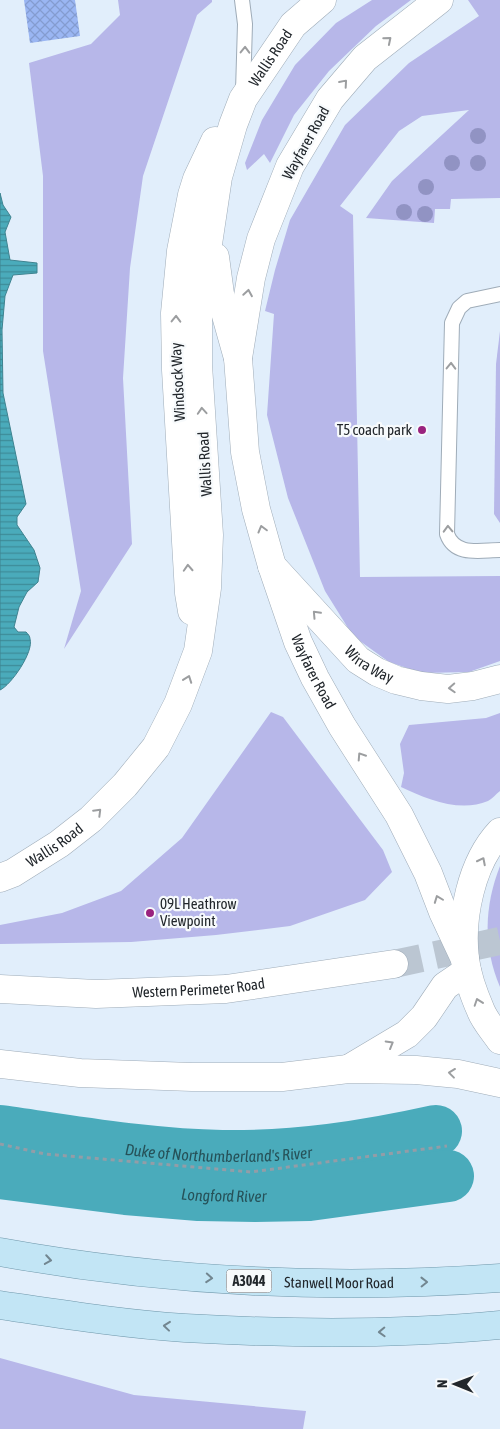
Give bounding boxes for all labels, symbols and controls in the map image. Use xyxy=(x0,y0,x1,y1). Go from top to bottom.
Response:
street label: Wallis Road xyxy=(245,26,296,89)
one-way arrow xyxy=(382,37,391,46)
one-way arrow xyxy=(239,46,250,54)
one-way arrow xyxy=(338,80,347,89)
street label: Wayfarer Road xyxy=(278,103,333,182)
one-way arrow xyxy=(243,288,253,297)
one-way arrow xyxy=(171,314,181,322)
street label: Windsock Way xyxy=(167,342,188,422)
one-way arrow xyxy=(446,362,456,370)
one-way arrow xyxy=(196,407,207,415)
place label: T5 coach park xyxy=(337,421,412,438)
marker: T5 coach park xyxy=(416,424,428,436)
street label: Wallis Road xyxy=(194,431,215,497)
one-way arrow xyxy=(443,524,453,532)
one-way arrow xyxy=(257,525,268,533)
one-way arrow xyxy=(182,564,193,572)
one-way arrow xyxy=(313,611,322,620)
street label: Wayfarer Road xyxy=(288,632,340,712)
street label: Wirra Way xyxy=(341,642,396,686)
one-way arrow xyxy=(182,675,192,684)
one-way arrow xyxy=(448,683,456,694)
one-way arrow xyxy=(358,752,367,761)
one-way arrow xyxy=(92,809,101,818)
street label: Wallis Road xyxy=(23,820,86,870)
one-way arrow xyxy=(476,857,486,866)
place label: 09L Heathrow Viewpoint xyxy=(160,895,236,929)
one-way arrow xyxy=(434,895,444,903)
marker: 09L Heathrow Viewpoint xyxy=(144,907,156,919)
street label: Western Perimeter Road xyxy=(132,974,266,1001)
one-way arrow xyxy=(473,998,483,1006)
one-way arrow xyxy=(385,1041,394,1051)
one-way arrow xyxy=(448,1068,456,1079)
water label: Duke of Northumberland's River xyxy=(124,1140,314,1165)
water label: Longford River xyxy=(180,1185,268,1205)
one-way arrow xyxy=(44,1254,52,1265)
road number: A3044 xyxy=(226,1270,272,1292)
one-way arrow xyxy=(206,1273,214,1284)
street label: Stanwell Moor Road xyxy=(284,1273,394,1291)
one-way arrow xyxy=(420,1277,428,1287)
one-way arrow xyxy=(162,1321,170,1332)
one-way arrow xyxy=(377,1327,385,1338)
north arrow xyxy=(430,1359,480,1409)
text: N xyxy=(434,1380,450,1388)

